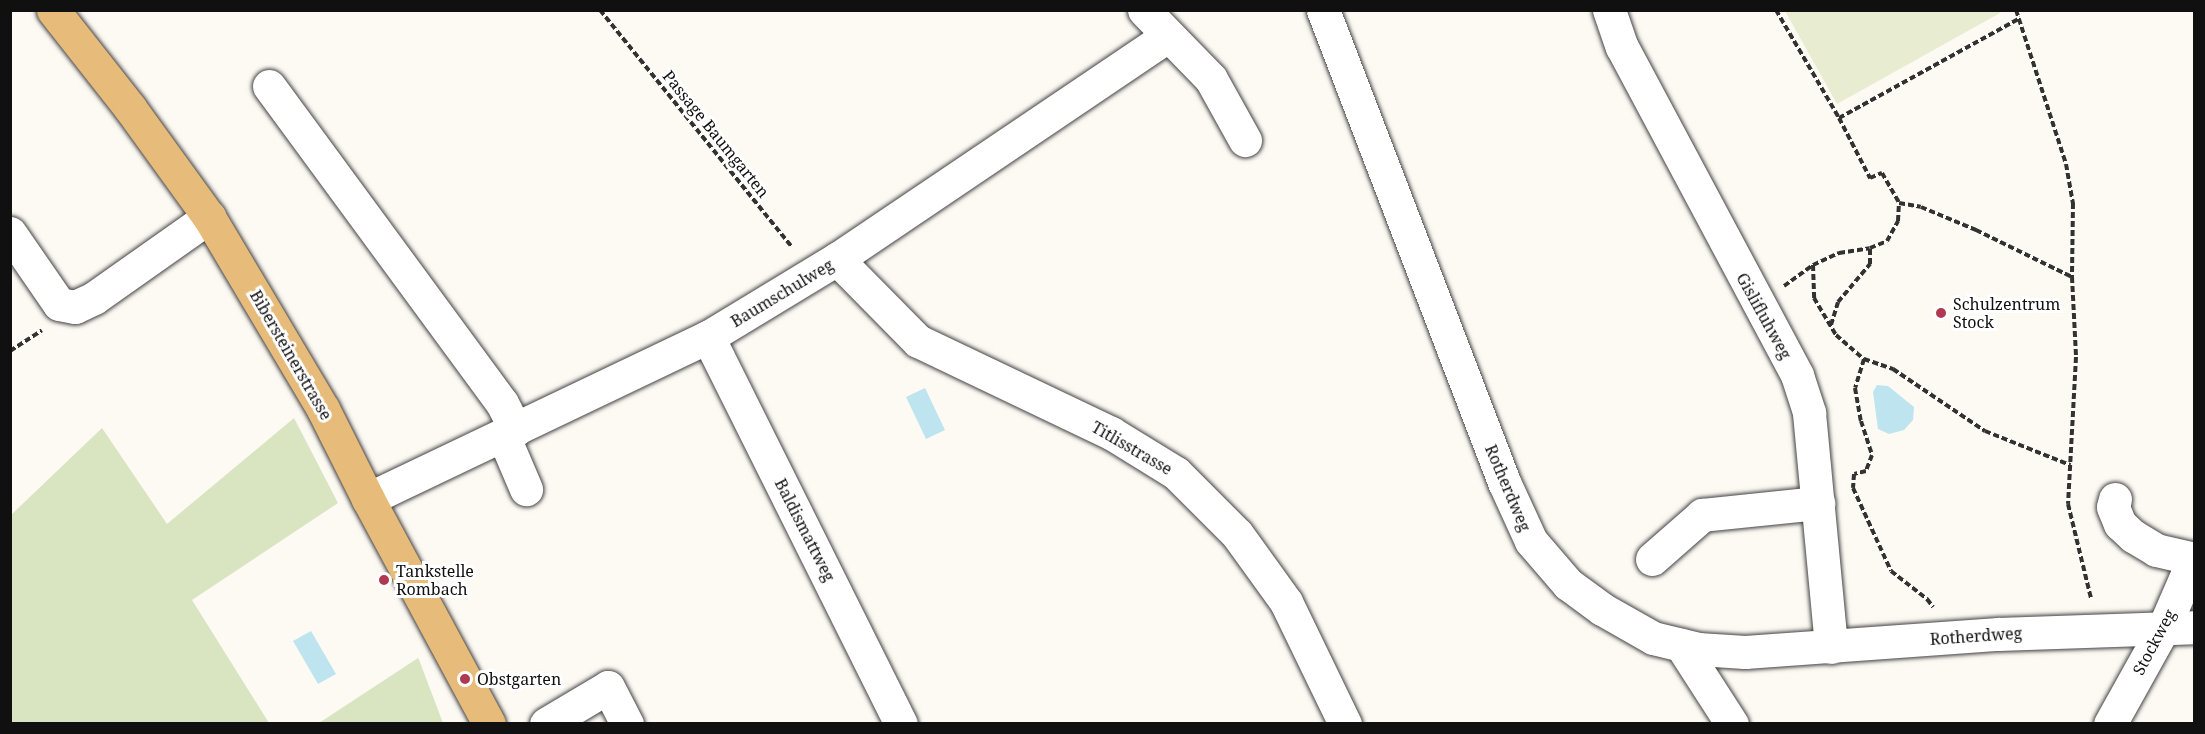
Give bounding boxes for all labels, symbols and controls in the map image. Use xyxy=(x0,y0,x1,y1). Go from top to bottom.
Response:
street label: Passage Baumgarten xyxy=(659,67,773,201)
street label: Baumschulweg xyxy=(727,255,837,331)
street label: Gislifluhweg xyxy=(1732,269,1796,363)
street label: Bibersteinerstrasse xyxy=(246,287,336,423)
place label: Schulzentrum Stock xyxy=(1953,294,2060,332)
marker: Schulzentrum Stock xyxy=(1934,306,1948,320)
street label: Titlisstrasse xyxy=(1088,417,1176,479)
street label: Rotherdweg xyxy=(1481,442,1535,534)
street label: Baldismattweg xyxy=(771,475,839,585)
place label: Tankstelle Rombach xyxy=(396,561,474,599)
marker: Tankstelle Rombach xyxy=(377,573,391,587)
street label: Stockweg xyxy=(2129,606,2179,678)
street label: Rotherdweg xyxy=(1929,623,2023,649)
place label: Obstgarten xyxy=(477,669,561,689)
marker: Obstgarten xyxy=(458,672,472,686)

